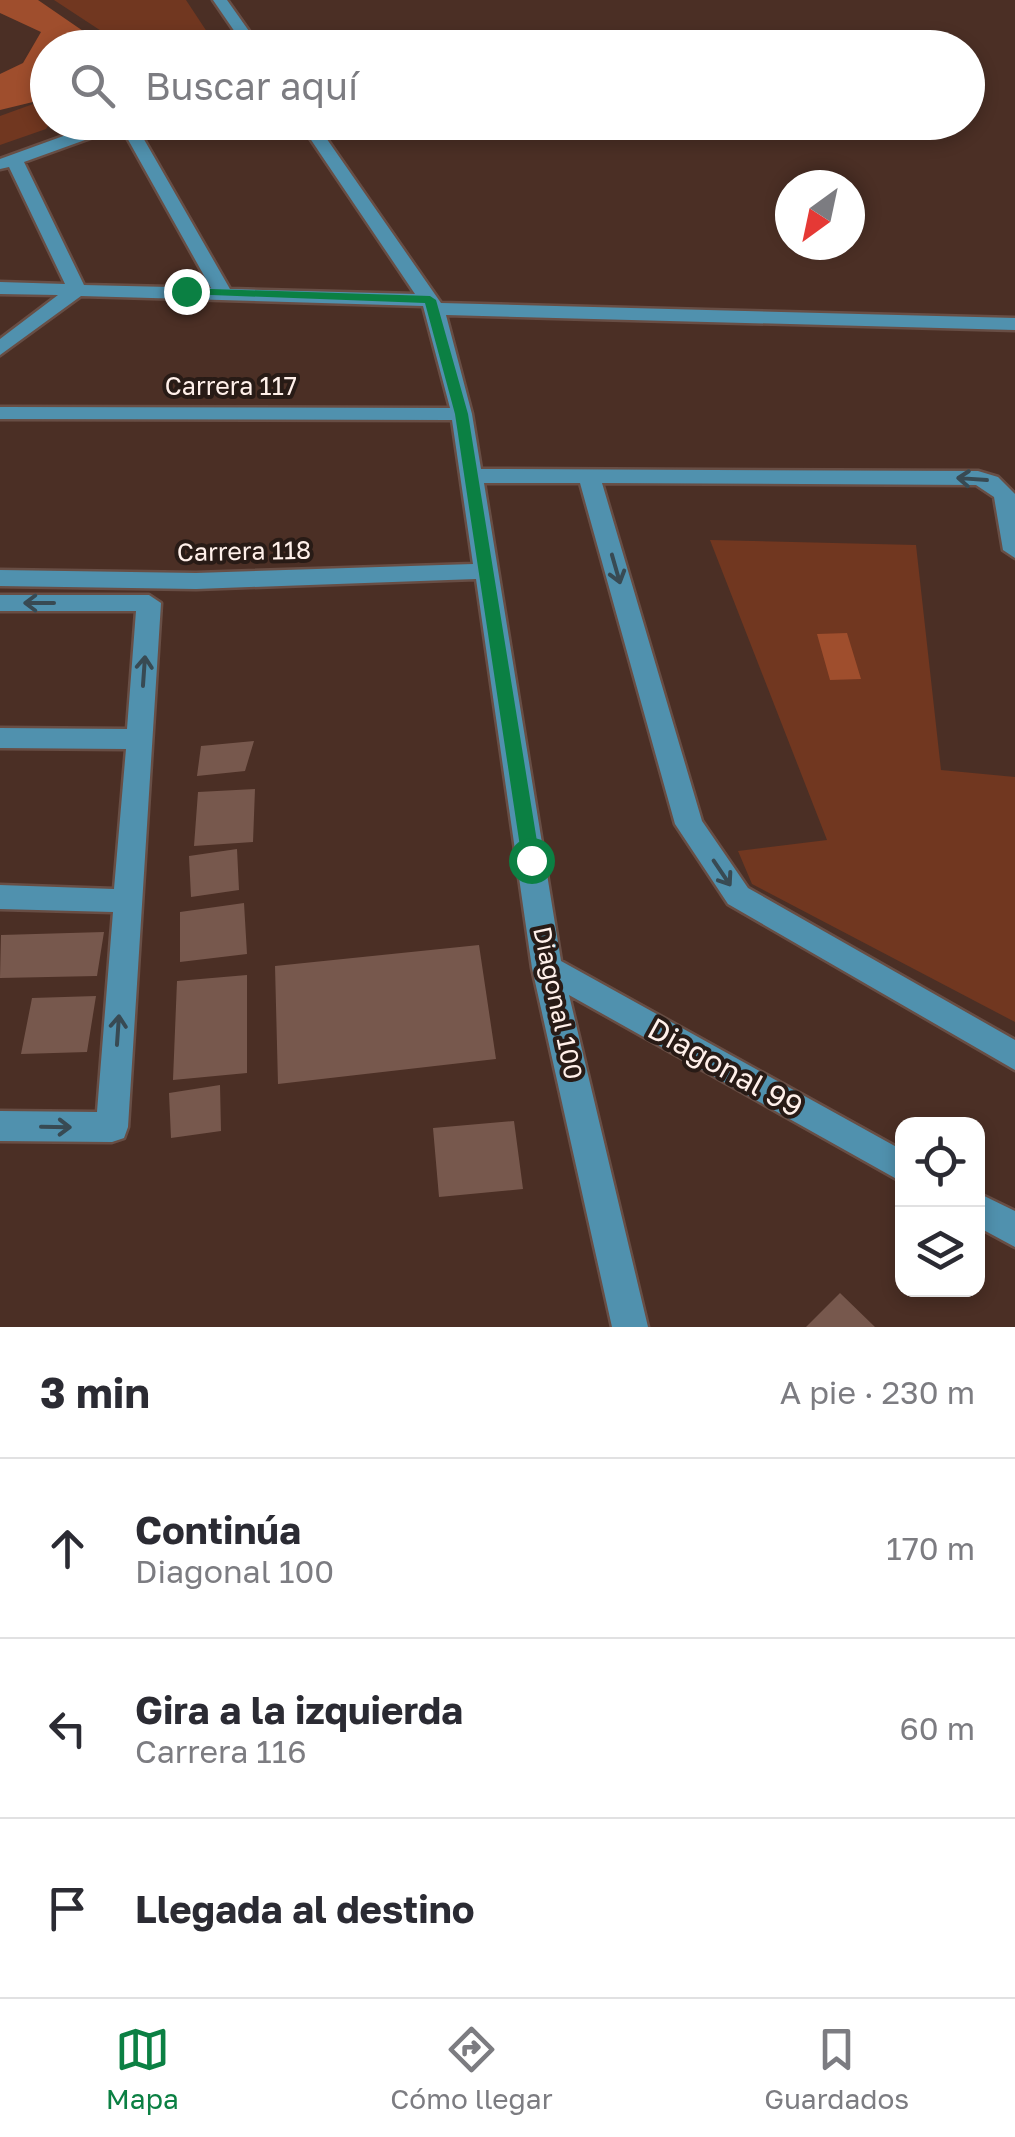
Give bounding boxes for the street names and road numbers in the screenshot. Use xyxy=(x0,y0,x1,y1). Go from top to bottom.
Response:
street label: Carrera 117 xyxy=(165,370,297,401)
street label: Carrera 118 xyxy=(177,534,311,567)
street label: Diagonal 100 xyxy=(527,924,590,1082)
street label: Diagonal 99 xyxy=(642,1010,809,1124)

